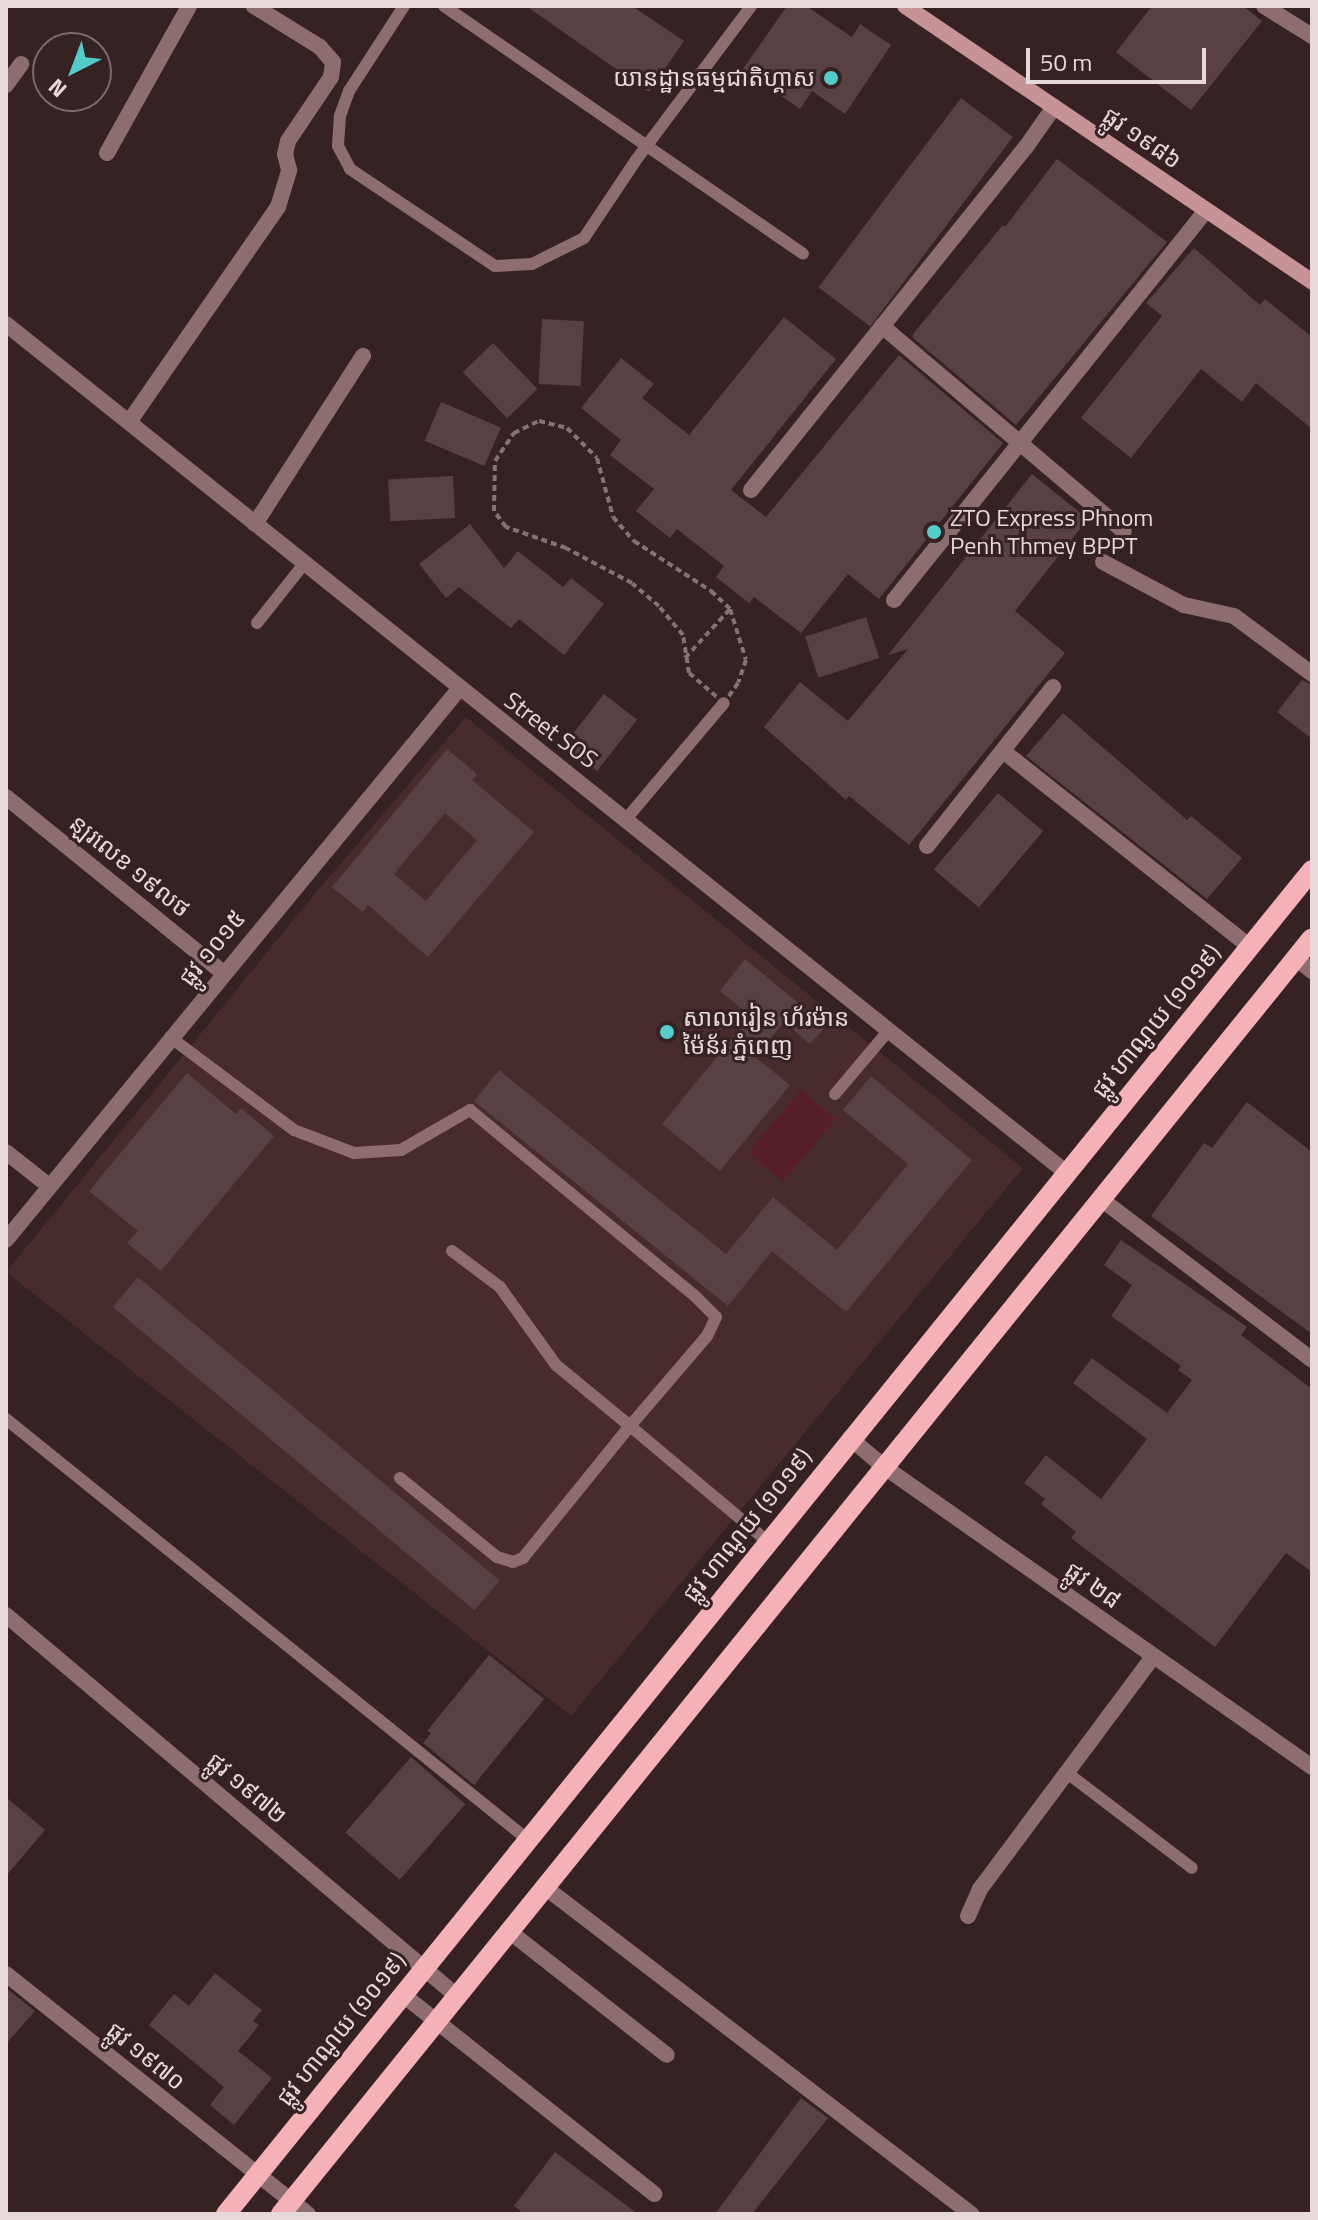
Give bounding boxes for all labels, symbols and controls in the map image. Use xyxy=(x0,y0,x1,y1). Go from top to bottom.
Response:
north arrow xyxy=(32,32,112,112)
scale bar xyxy=(1030,32,1210,82)
text: 50 m xyxy=(1040,44,1092,80)
place label: យានដ្ឋានធម្មជាតិហ្គាស xyxy=(613,64,815,92)
marker: យានដ្ឋានធម្មជាតិហ្គាស xyxy=(822,69,840,87)
text: N xyxy=(40,71,74,106)
street label: ផ្លូវ ១៩៨៦ xyxy=(1097,101,1187,175)
place label: ZTO Express Phnom Penh Thmey BPPT xyxy=(950,504,1153,560)
marker: ZTO Express Phnom Penh Thmey BPPT xyxy=(925,523,943,541)
street label: Street SOS xyxy=(499,686,603,774)
street label: ន្ឡរលេខ ១៩លថ xyxy=(64,809,196,923)
street label: ផ្លូវ ១០១៥ xyxy=(173,904,251,992)
street label: ផ្លូវ ហាណូយ (១០១៩) xyxy=(1085,938,1227,1104)
place label: សាលារៀន ហ័រម៉ាន ម៉ៃន័រ ភ្នំពេញ xyxy=(683,1004,849,1060)
marker: សាលារៀន ហ័រម៉ាន ម៉ៃន័រ ភ្នំពេញ xyxy=(658,1023,676,1041)
street label: ផ្លូវ ហាណូយ (១០១៩) xyxy=(676,1442,818,1608)
street label: ផ្លូវ ២៨ xyxy=(1059,1556,1127,1614)
street label: ផ្លូវ ១៩៧២ xyxy=(201,1746,293,1830)
street label: ផ្លូវ ហាណូយ (១០១៩) xyxy=(270,1946,412,2112)
street label: ផ្លូវ ១៩៧០ xyxy=(101,2016,191,2096)

